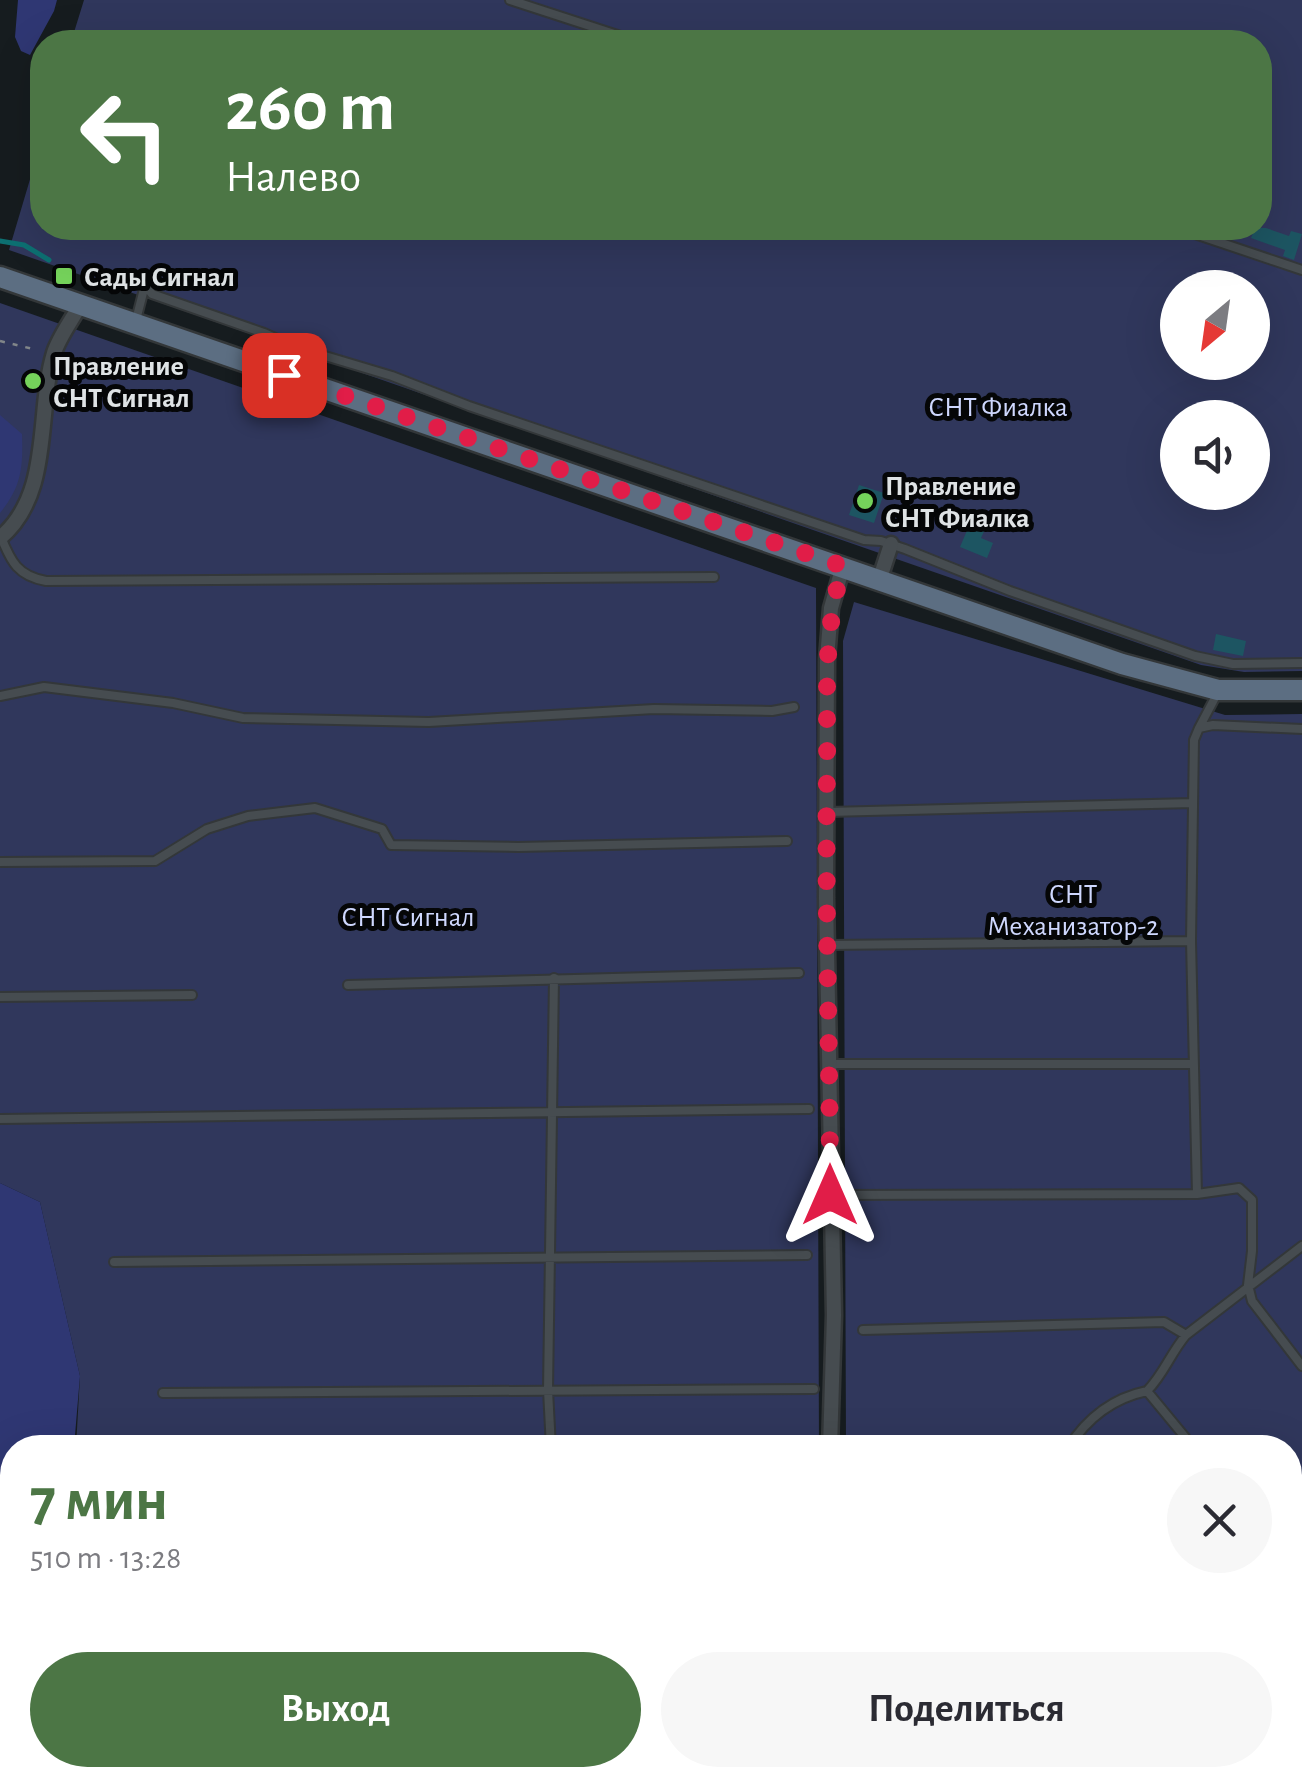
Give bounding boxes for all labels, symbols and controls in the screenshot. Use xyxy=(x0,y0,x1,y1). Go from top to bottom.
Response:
icon: left xyxy=(60,70,190,200)
text: 260 m xyxy=(225,73,395,143)
text: Налево xyxy=(225,155,361,200)
place label: Сады Сигнал xyxy=(84,264,235,292)
marker: Сады Сигнал xyxy=(53,265,75,287)
north arrow xyxy=(1160,270,1270,380)
map controls xyxy=(1160,270,1270,510)
pin xyxy=(242,333,327,418)
icon: arrive xyxy=(257,348,312,403)
place label: Правление СНТ Сигнал xyxy=(53,353,190,413)
marker: Правление СНТ Сигнал xyxy=(22,370,44,392)
park label: СНТ Фиалка xyxy=(928,394,1068,422)
button: sound xyxy=(1160,400,1270,510)
place label: Правление СНТ Фиалка xyxy=(885,473,1030,533)
marker: Правление СНТ Фиалка xyxy=(854,490,876,512)
park label: СНТ Механизатор-2 xyxy=(987,881,1159,941)
park label: СНТ Сигнал xyxy=(341,904,475,932)
position arrow xyxy=(778,1143,882,1247)
button: close xyxy=(1167,1468,1272,1573)
text: 7 мин xyxy=(30,1471,168,1531)
text: 510 m · 13:28 xyxy=(30,1542,181,1574)
button: Выход xyxy=(30,1652,641,1767)
button: Поделиться xyxy=(661,1652,1272,1767)

